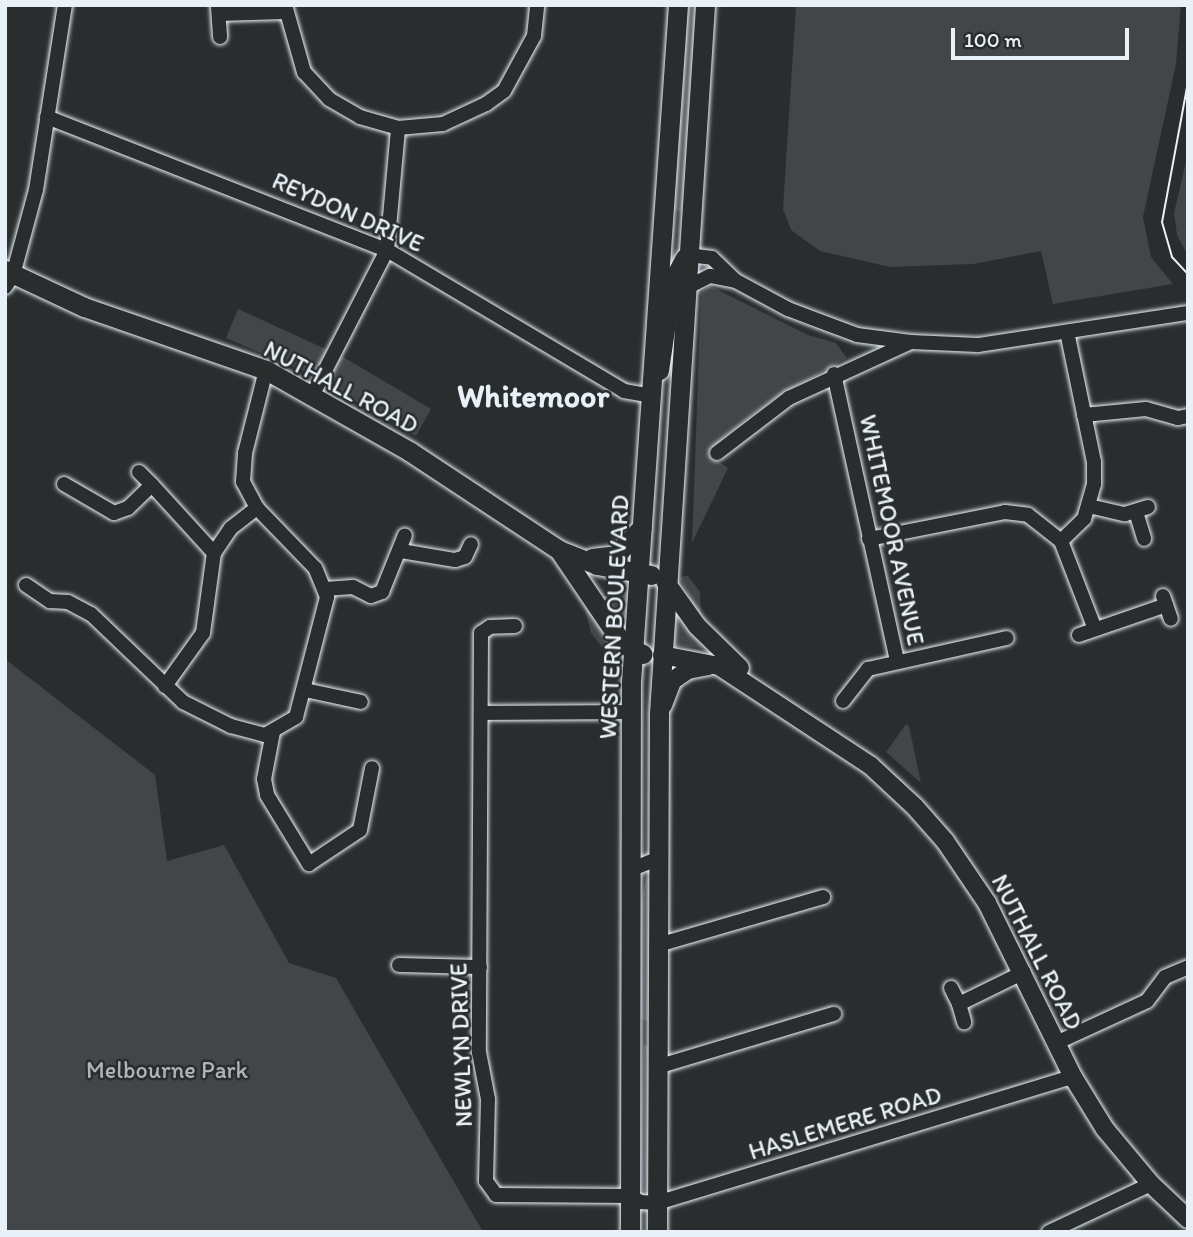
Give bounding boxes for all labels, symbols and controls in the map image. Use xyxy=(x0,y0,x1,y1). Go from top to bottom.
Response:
scale bar xyxy=(955,14,1134,58)
text: 100 m xyxy=(964,27,1022,52)
street label: REYDON DRIVE xyxy=(267,166,429,258)
street label: NUTHALL ROAD xyxy=(259,334,423,440)
district label: Whitemoor xyxy=(457,377,609,415)
street label: WHITEMOOR AVENUE xyxy=(854,412,930,648)
street label: WESTERN BOULEVARD xyxy=(593,495,635,739)
street label: NUTHALL ROAD xyxy=(986,870,1088,1034)
street label: NEWLYN DRIVE xyxy=(444,962,478,1128)
park label: Melbourne Park xyxy=(86,1056,248,1084)
street label: HASLEMERE ROAD xyxy=(746,1080,944,1166)

